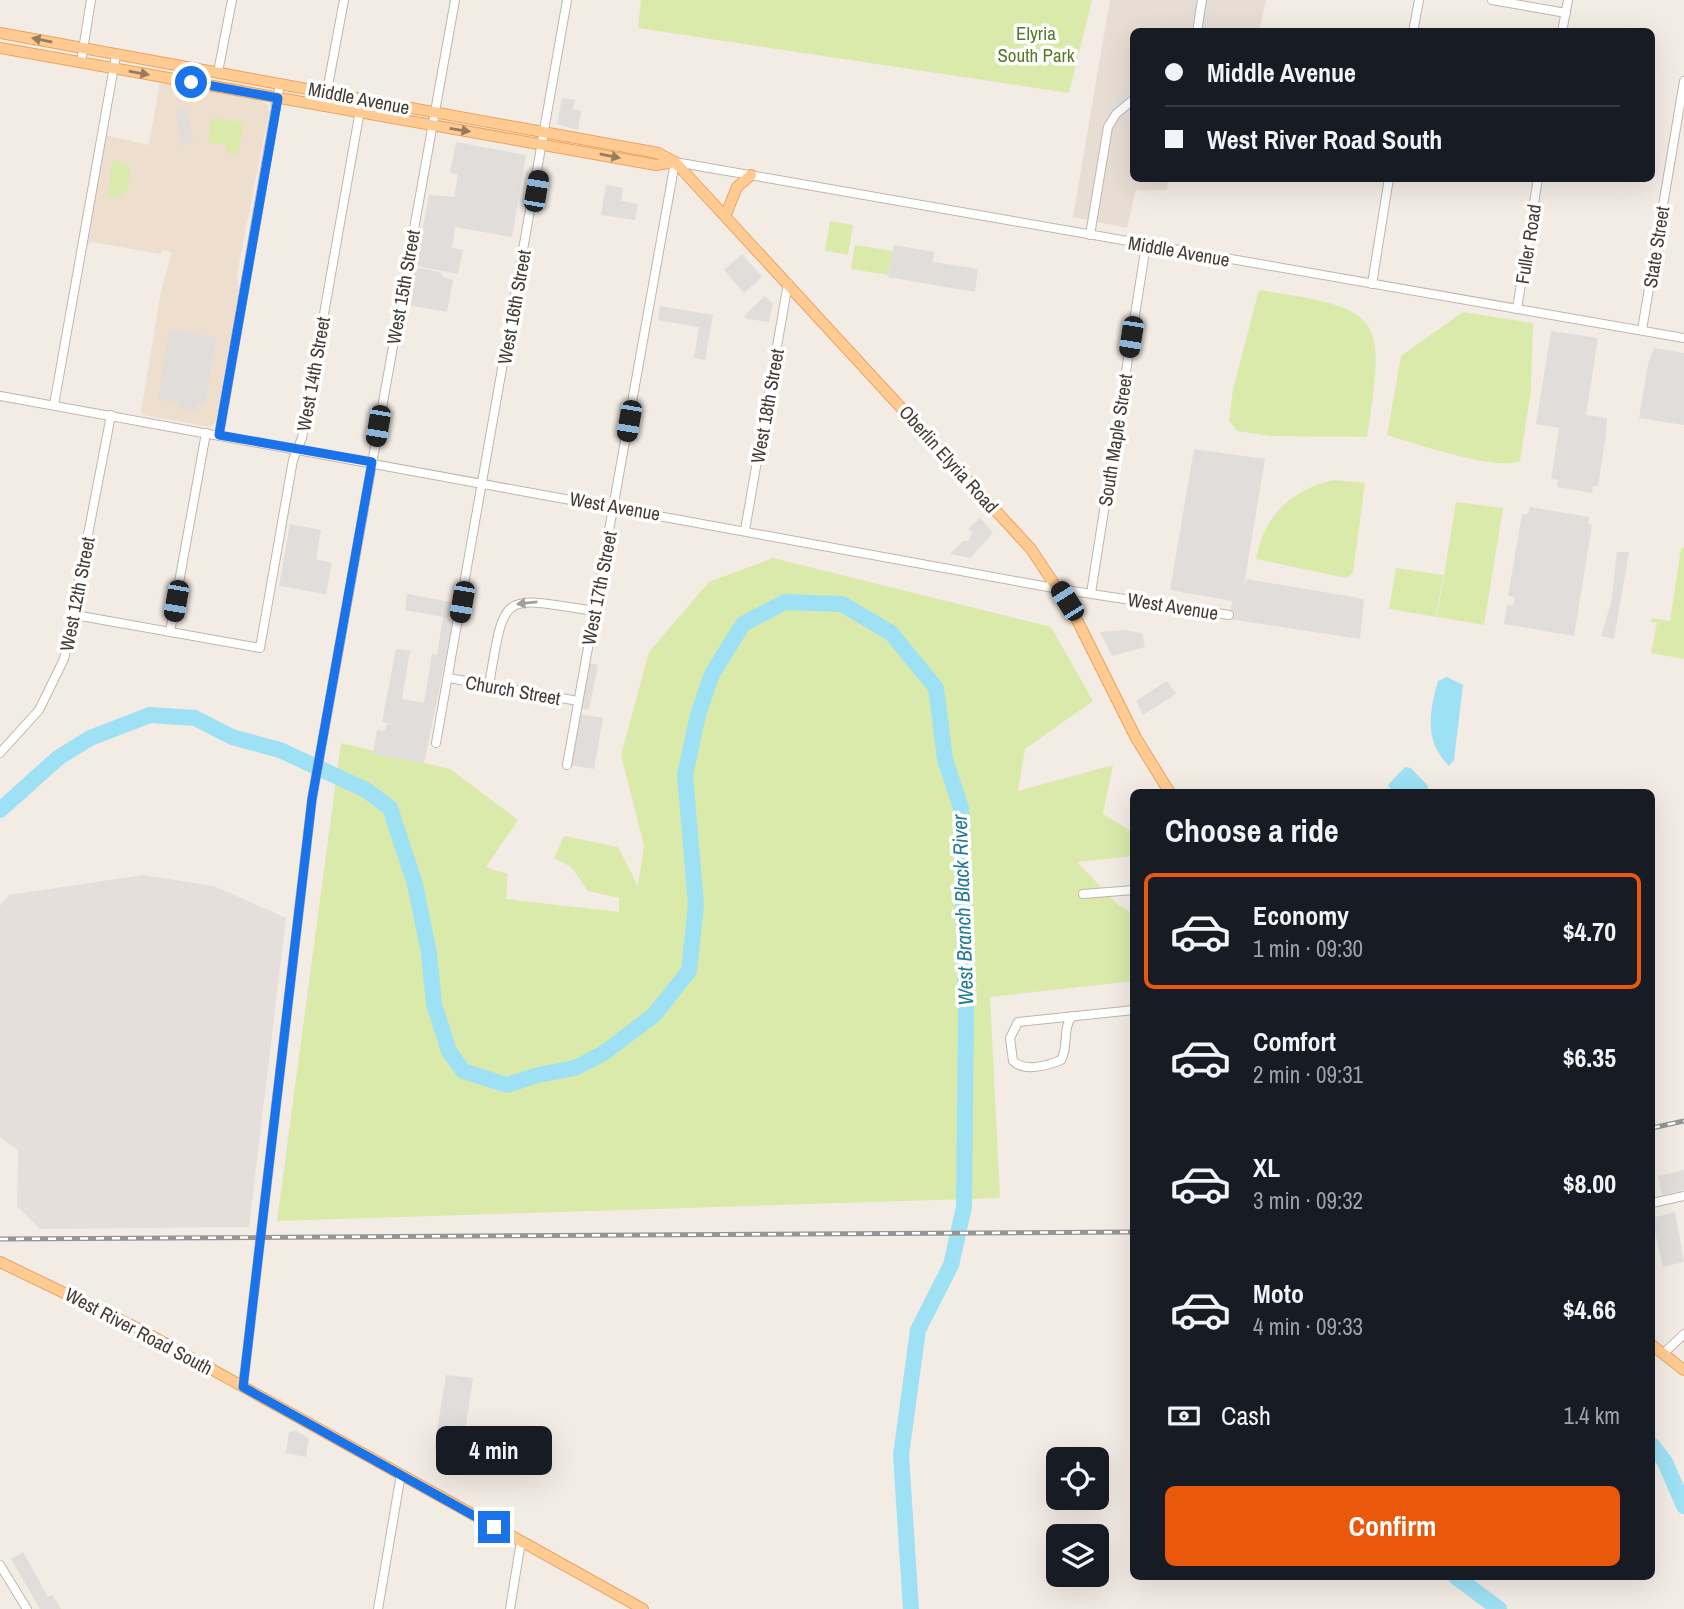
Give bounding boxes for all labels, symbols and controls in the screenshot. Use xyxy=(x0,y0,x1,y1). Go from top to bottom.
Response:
park label: Elyria South Park xyxy=(997,20,1075,68)
one-way arrow xyxy=(31,35,53,46)
text: Middle Avenue xyxy=(1207,55,1356,90)
route start xyxy=(175,66,207,98)
one-way arrow xyxy=(129,68,151,79)
street label: Middle Avenue xyxy=(306,75,412,121)
text: West River Road South xyxy=(1207,122,1442,157)
one-way arrow xyxy=(449,125,471,136)
one-way arrow xyxy=(599,151,621,162)
car xyxy=(523,168,550,214)
street label: Fuller Road xyxy=(1509,202,1547,286)
street label: State Street xyxy=(1637,204,1675,290)
street label: West 15th Street xyxy=(380,227,426,346)
street label: Middle Avenue xyxy=(1126,229,1232,273)
street label: West 16th Street xyxy=(491,247,537,366)
street label: West 14th Street xyxy=(290,314,336,433)
car xyxy=(1118,315,1145,359)
street label: West 18th Street xyxy=(744,346,790,465)
street label: South Maple Street xyxy=(1092,371,1138,508)
car xyxy=(616,398,643,444)
street label: Oberlin Elyria Road xyxy=(894,399,1004,519)
car xyxy=(365,403,392,449)
street label: West Avenue xyxy=(568,485,662,527)
street label: West 17th Street xyxy=(575,528,623,647)
street label: West 12th Street xyxy=(53,534,101,653)
car xyxy=(163,578,190,624)
car xyxy=(1047,578,1088,624)
car xyxy=(449,579,476,625)
street label: West Avenue xyxy=(1126,586,1220,626)
one-way arrow xyxy=(516,598,538,609)
street label: Church Street xyxy=(463,669,563,711)
text: Choose a ride xyxy=(1165,809,1339,852)
water label: West Branch Black River xyxy=(945,813,980,1006)
text: Economy xyxy=(1253,898,1349,933)
icon: car xyxy=(1169,900,1232,963)
text: $4.70 xyxy=(1563,914,1616,949)
text: 1 min · 09:30 xyxy=(1253,933,1363,964)
text: Comfort xyxy=(1253,1024,1336,1059)
icon: car xyxy=(1169,1026,1232,1089)
text: $6.35 xyxy=(1563,1040,1616,1075)
text: 2 min · 09:31 xyxy=(1253,1059,1363,1090)
text: XL xyxy=(1253,1150,1280,1185)
icon: car xyxy=(1169,1152,1232,1215)
text: $8.00 xyxy=(1563,1166,1616,1201)
text: 3 min · 09:32 xyxy=(1253,1185,1363,1216)
text: Moto xyxy=(1253,1276,1304,1311)
icon: car xyxy=(1169,1278,1232,1341)
street label: West River Road South xyxy=(61,1281,217,1381)
text: $4.66 xyxy=(1563,1292,1616,1327)
text: 4 min · 09:33 xyxy=(1253,1311,1363,1342)
icon: cash xyxy=(1165,1397,1203,1435)
text: Cash xyxy=(1221,1398,1271,1433)
text: 1.4 km xyxy=(1563,1400,1620,1431)
callout: 4 min xyxy=(436,1426,552,1474)
text: 4 min xyxy=(469,1435,519,1466)
map controls xyxy=(1046,1447,1109,1587)
button: locate xyxy=(1046,1447,1109,1510)
button: Confirm xyxy=(1165,1486,1620,1566)
route end xyxy=(478,1511,510,1543)
button: layers xyxy=(1046,1524,1109,1587)

